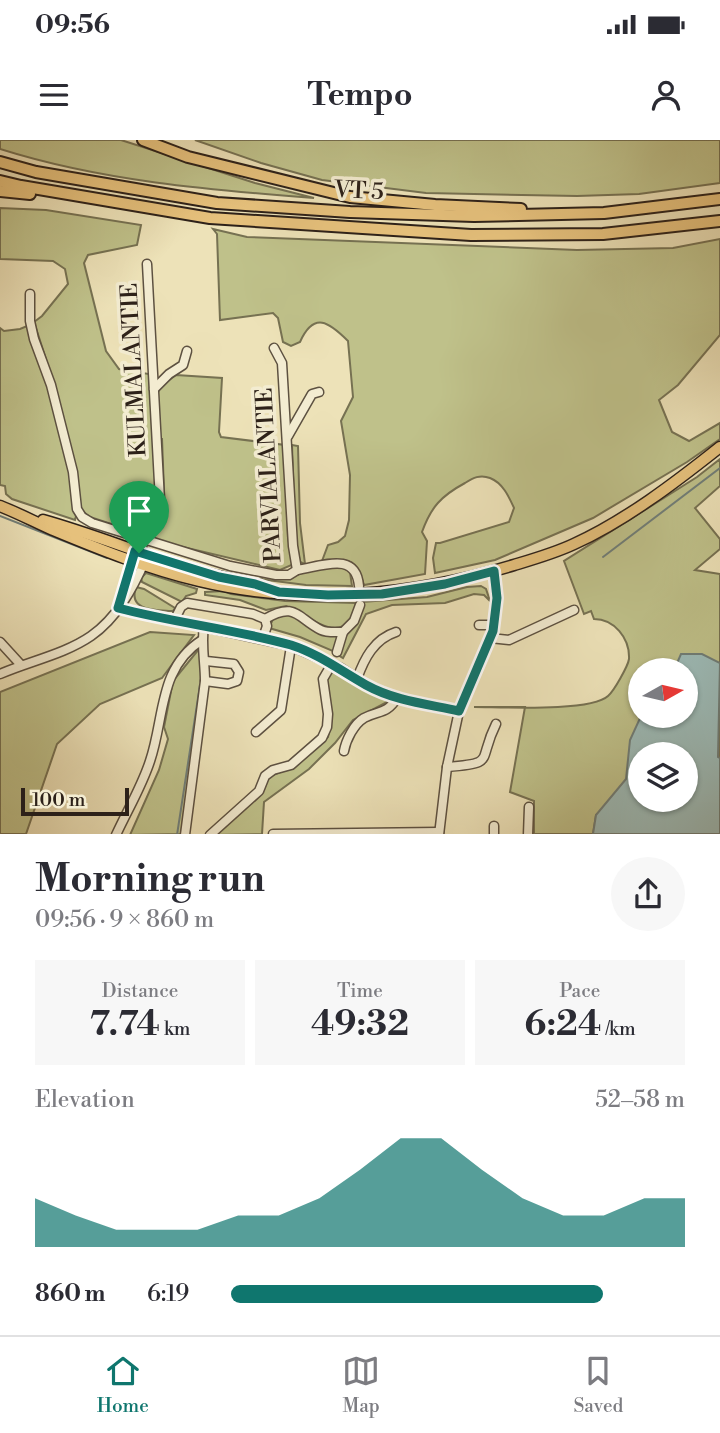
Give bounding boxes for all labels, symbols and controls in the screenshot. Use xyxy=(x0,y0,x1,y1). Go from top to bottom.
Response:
text: 09:56 xyxy=(35,9,110,41)
text: Tempo xyxy=(307,75,413,115)
icon: menu xyxy=(35,76,73,114)
icon: person xyxy=(647,76,685,114)
street label: VT 5 xyxy=(333,176,384,206)
street label: KULMALANTIE xyxy=(115,282,153,458)
street label: PARVIALANTIE xyxy=(250,387,288,563)
pin xyxy=(109,481,169,553)
icon: arrive xyxy=(120,492,158,530)
north arrow xyxy=(628,658,698,728)
map controls xyxy=(628,658,698,812)
button: layers xyxy=(628,742,698,812)
scale bar xyxy=(21,786,130,817)
text: 100 m xyxy=(32,788,85,812)
text: Morning run xyxy=(35,856,265,903)
button: share xyxy=(611,857,685,931)
text: 09:56 · 9 × 860 m xyxy=(35,906,214,934)
text: Distance xyxy=(102,979,178,1003)
text: Time xyxy=(337,979,383,1003)
text: Pace xyxy=(560,979,600,1003)
text: 7.74 xyxy=(90,1003,160,1046)
text: 49:32 xyxy=(311,1003,409,1046)
text: 6:24 xyxy=(524,1003,602,1046)
text: km xyxy=(160,1017,190,1041)
text: /km xyxy=(602,1017,636,1041)
text: Elevation xyxy=(35,1086,135,1114)
text: 52–58 m xyxy=(595,1086,685,1114)
text: 860 m xyxy=(35,1280,105,1308)
text: 6:19 xyxy=(147,1280,189,1308)
tab: Home xyxy=(97,1352,149,1418)
tab: Map xyxy=(342,1352,380,1418)
tab: Saved xyxy=(573,1352,623,1418)

